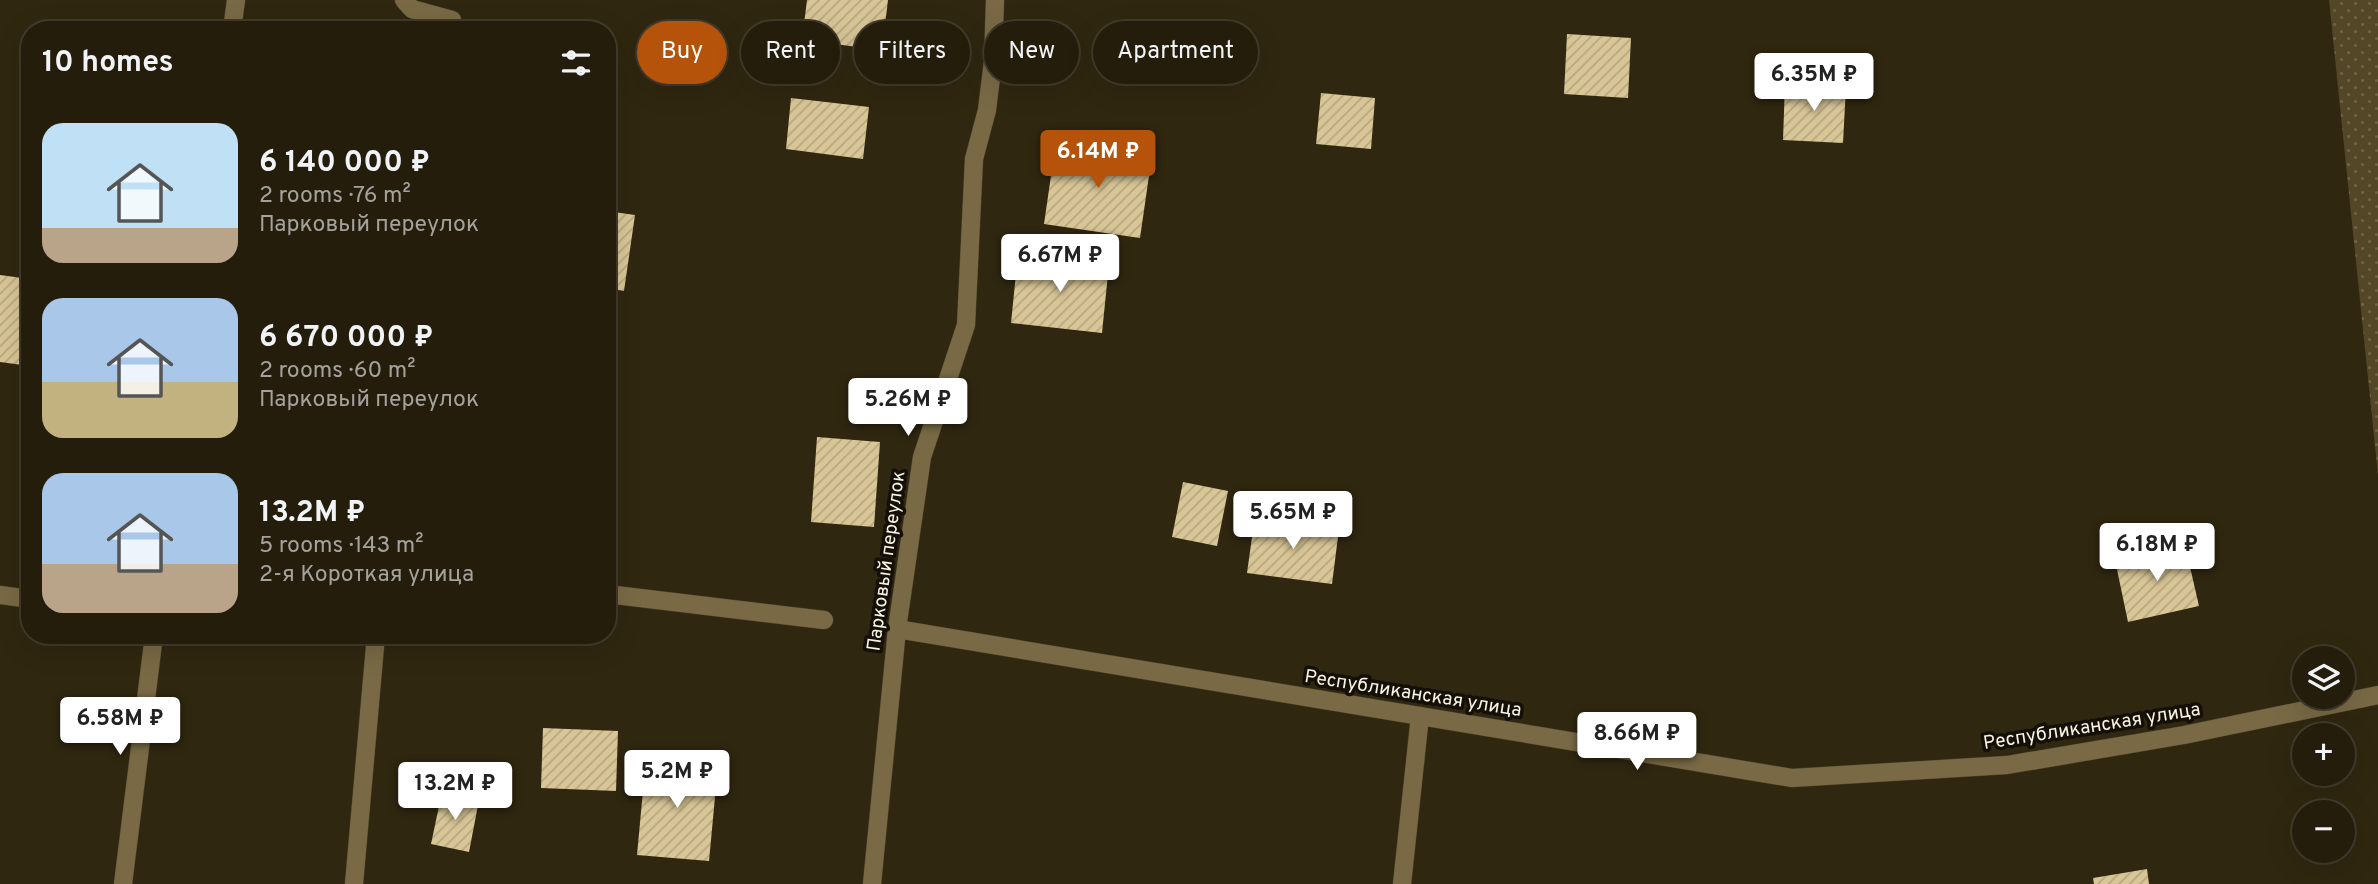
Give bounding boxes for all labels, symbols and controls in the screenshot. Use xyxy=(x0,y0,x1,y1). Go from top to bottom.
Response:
chip: Buy xyxy=(637,21,727,84)
chip: Rent xyxy=(741,21,840,84)
chip: Filters xyxy=(854,21,970,84)
chip: New xyxy=(984,21,1079,84)
chip: Apartment xyxy=(1093,21,1258,84)
icon: filters xyxy=(557,44,595,82)
text: 10 homes xyxy=(42,45,173,82)
pin: 6.35M ₽ xyxy=(1749,54,1879,113)
text: 6.35M ₽ xyxy=(1770,61,1858,90)
pin: 6.14M ₽ xyxy=(1033,130,1163,190)
text: 6.14M ₽ xyxy=(1056,138,1140,167)
text: 6 140 000 ₽ xyxy=(259,145,430,182)
icon: home xyxy=(98,151,182,235)
text: 2 rooms · 76 m² xyxy=(259,182,411,211)
text: Парковый переулок xyxy=(259,211,479,240)
pin: 6.67M ₽ xyxy=(995,234,1125,294)
text: 6.67M ₽ xyxy=(1017,242,1103,271)
text: 6 670 000 ₽ xyxy=(259,320,433,357)
icon: home xyxy=(98,326,182,410)
text: 2 rooms · 60 m² xyxy=(259,357,416,386)
pin: 5.26M ₽ xyxy=(843,378,973,438)
text: Парковый переулок xyxy=(259,386,479,415)
text: 5.26M ₽ xyxy=(864,386,952,415)
street label: Парковый переулок xyxy=(862,469,912,653)
pin: 5.65M ₽ xyxy=(1228,491,1358,551)
text: 13.2M ₽ xyxy=(259,495,365,532)
text: 5.65M ₽ xyxy=(1249,499,1337,528)
icon: home xyxy=(98,501,182,585)
pin: 6.18M ₽ xyxy=(2092,524,2222,583)
text: 6.18M ₽ xyxy=(2116,531,2198,560)
text: 5 rooms · 143 m² xyxy=(259,532,424,561)
text: 2-я Короткая улица xyxy=(259,561,474,590)
map controls xyxy=(2292,646,2355,863)
button: layers xyxy=(2292,646,2355,709)
street label: Республиканская улица xyxy=(1303,665,1523,723)
pin: 6.58M ₽ xyxy=(55,698,185,757)
street label: Республиканская улица xyxy=(1982,698,2202,756)
text: 6.58M ₽ xyxy=(76,705,164,734)
pin: 8.66M ₽ xyxy=(1572,712,1702,772)
text: 8.66M ₽ xyxy=(1593,720,1681,749)
button: + xyxy=(2292,723,2355,786)
pin: 5.2M ₽ xyxy=(620,750,734,810)
text: 5.2M ₽ xyxy=(640,758,714,787)
pin: 13.2M ₽ xyxy=(390,762,520,822)
text: 13.2M ₽ xyxy=(414,770,496,799)
button: − xyxy=(2292,800,2355,863)

